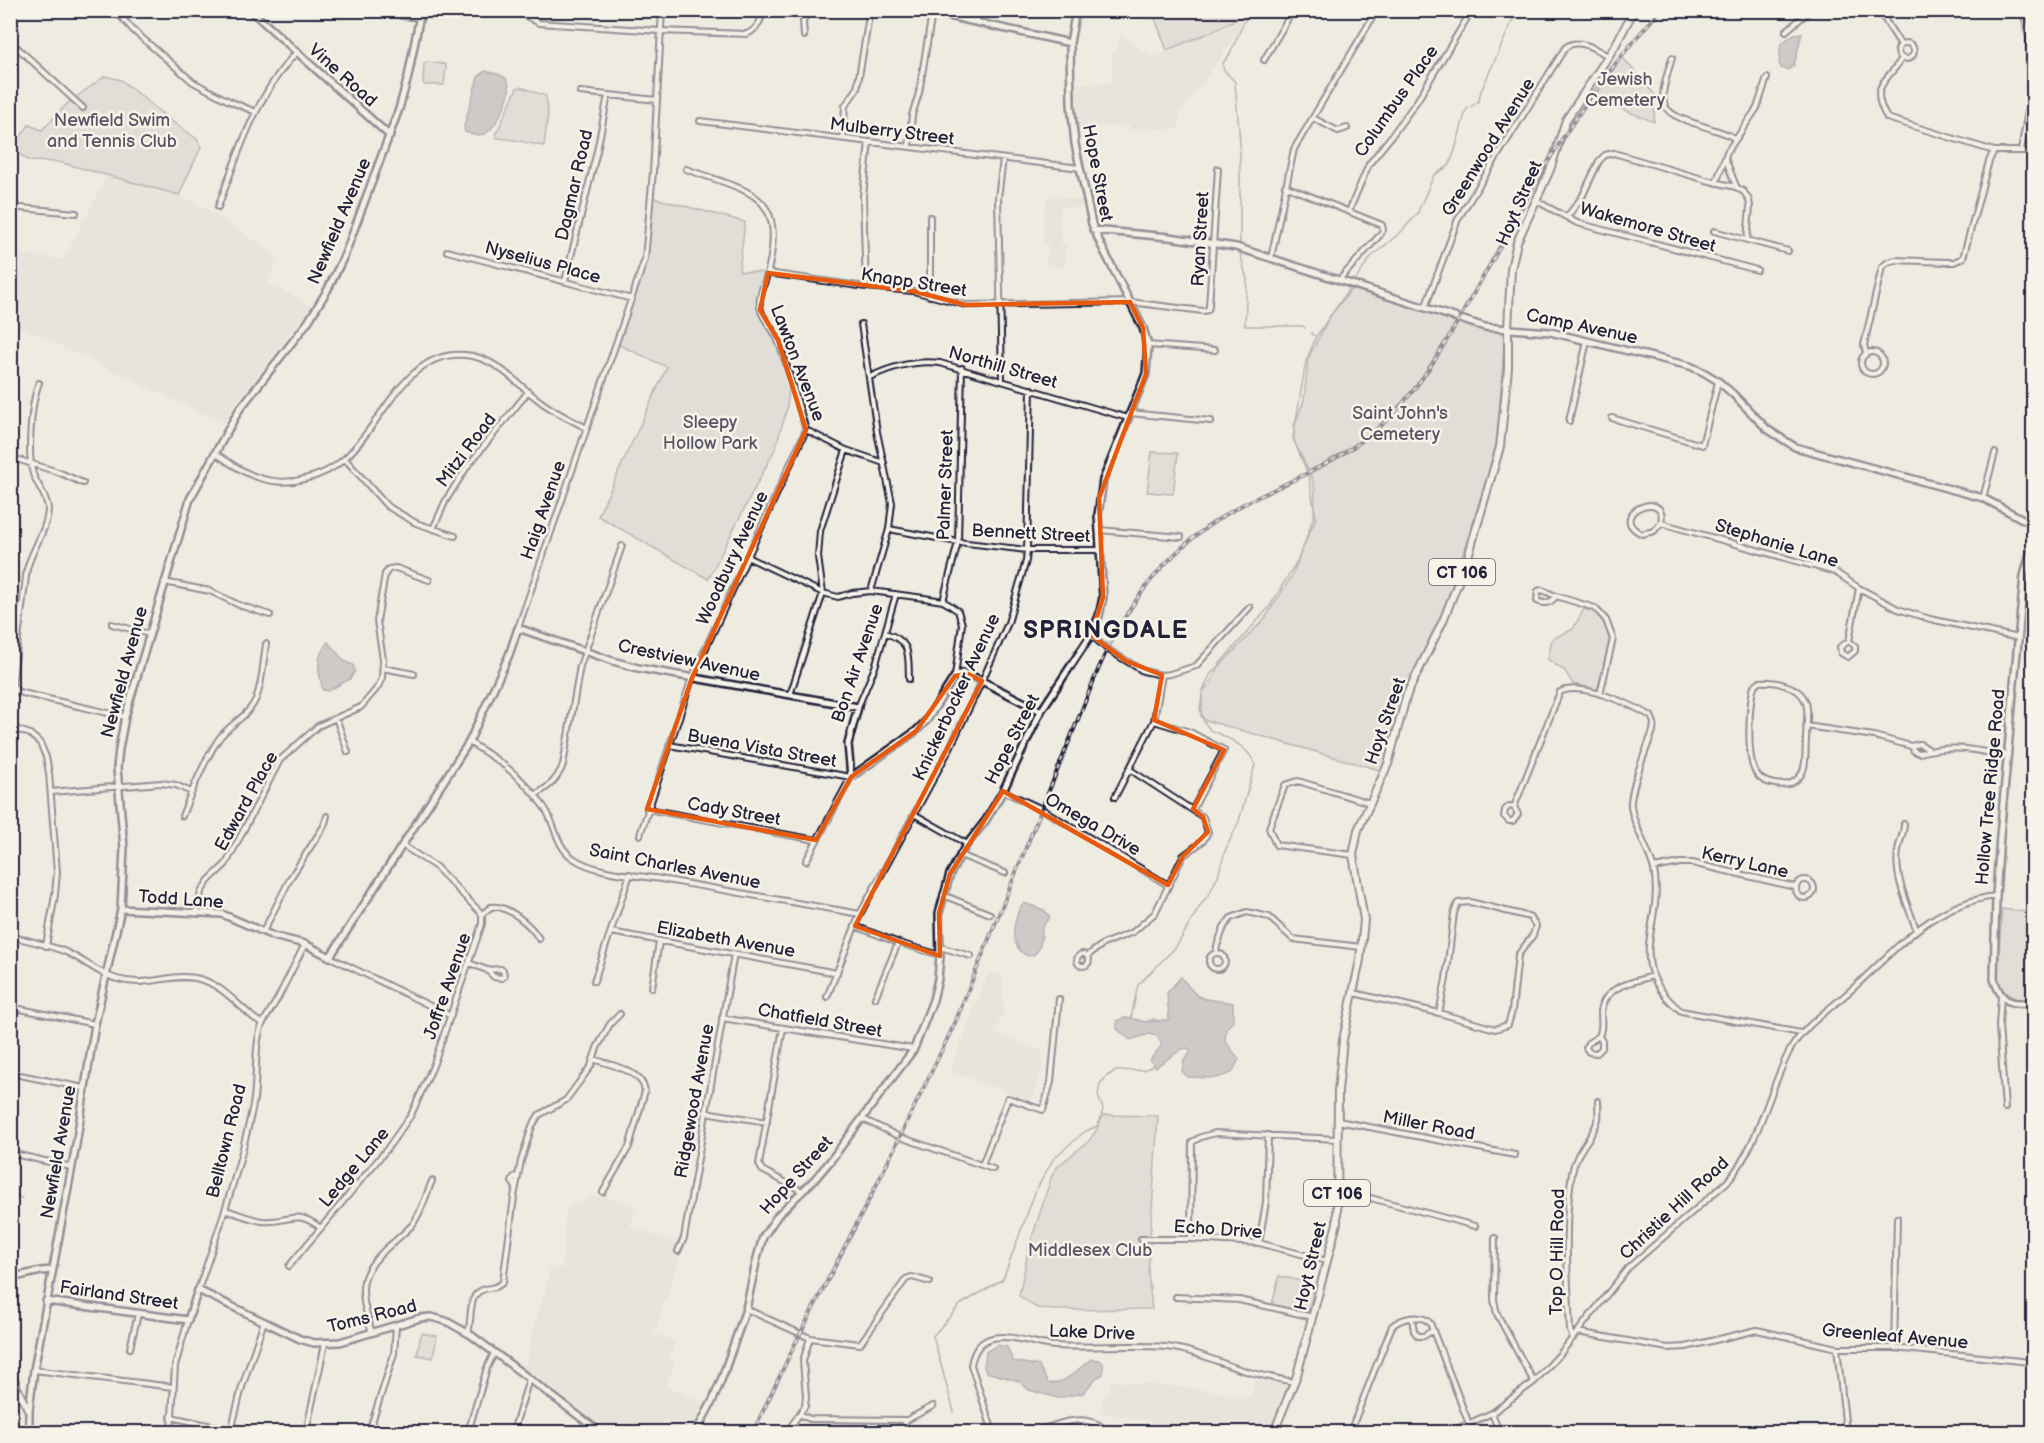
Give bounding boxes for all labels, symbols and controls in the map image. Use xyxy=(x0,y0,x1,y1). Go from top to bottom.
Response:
street label: Vine Road xyxy=(304,39,381,111)
street label: Columbus Place xyxy=(1350,41,1443,161)
park label: Jewish Cemetery xyxy=(1585,69,1666,111)
street label: Greenwood Avenue xyxy=(1437,74,1540,220)
park label: Newfield Swim and Tennis Club xyxy=(47,110,177,152)
street label: Mulberry Street xyxy=(829,113,956,150)
street label: Hope Street xyxy=(1078,123,1117,224)
street label: Dagmar Road xyxy=(552,128,597,243)
street label: Newfield Avenue xyxy=(303,155,376,288)
street label: Hoyt Street xyxy=(1492,157,1547,249)
street label: Ryan Street xyxy=(1188,191,1213,287)
street label: Wakemore Street xyxy=(1577,198,1719,257)
street label: Nyselius Place xyxy=(483,237,603,288)
street label: Knapp Street xyxy=(860,264,969,301)
street label: Lawton Avenue xyxy=(766,302,829,425)
street label: Camp Avenue xyxy=(1524,304,1640,349)
street label: Northill Street xyxy=(946,342,1060,393)
park label: Saint John's Cemetery xyxy=(1352,403,1448,445)
street label: Mitzi Road xyxy=(432,409,501,491)
park label: Sleepy Hollow Park xyxy=(663,412,757,454)
street label: Palmer Street xyxy=(933,429,958,541)
street label: Haig Avenue xyxy=(517,458,570,562)
street label: Woodbury Avenue xyxy=(692,487,773,629)
street label: Stephanie Lane xyxy=(1713,515,1841,572)
street label: Bennett Street xyxy=(971,520,1091,547)
road number: CT 106 xyxy=(1429,559,1495,585)
street label: Bon Air Avenue xyxy=(827,601,888,725)
street label: Newfield Avenue xyxy=(97,604,152,740)
street label: Knickerbocker Avenue xyxy=(908,610,1005,784)
district label: SPRINGDALE xyxy=(1023,616,1189,645)
street label: Crestview Avenue xyxy=(616,635,762,686)
street label: Hoyt Street xyxy=(1361,674,1410,767)
street label: Hollow Tree Ridge Road xyxy=(1971,688,2010,886)
street label: Hope Street xyxy=(981,690,1044,788)
street label: Buena Vista Street xyxy=(686,725,839,772)
street label: Edward Place xyxy=(210,748,283,855)
street label: Omega Drive xyxy=(1041,789,1145,860)
street label: Cady Street xyxy=(686,793,783,830)
street label: Saint Charles Avenue xyxy=(587,840,763,893)
street label: Kerry Lane xyxy=(1699,842,1791,883)
street label: Todd Lane xyxy=(138,886,225,913)
street label: Elizabeth Avenue xyxy=(655,917,797,962)
street label: Joffre Avenue xyxy=(419,930,476,1042)
street label: Chatfield Street xyxy=(756,999,884,1042)
street label: Ridgewood Avenue xyxy=(671,1022,718,1180)
street label: Belltown Road xyxy=(202,1082,251,1200)
street label: Newfield Avenue xyxy=(36,1083,81,1220)
street label: Miller Road xyxy=(1381,1106,1477,1145)
street label: Ledge Lane xyxy=(315,1123,394,1211)
street label: Hope Street xyxy=(756,1131,837,1219)
street label: Christie Hill Road xyxy=(1615,1152,1733,1264)
road number: CT 106 xyxy=(1304,1180,1370,1206)
street label: Top O Hill Road xyxy=(1546,1188,1569,1316)
street label: Echo Drive xyxy=(1173,1216,1263,1243)
street label: Hoyt Street xyxy=(1290,1219,1331,1313)
park label: Middlesex Club xyxy=(1028,1240,1152,1261)
street label: Fairland Street xyxy=(58,1277,180,1314)
street label: Toms Road xyxy=(325,1295,419,1338)
street label: Lake Drive xyxy=(1048,1320,1136,1345)
street label: Greenleaf Avenue xyxy=(1821,1320,1969,1353)

